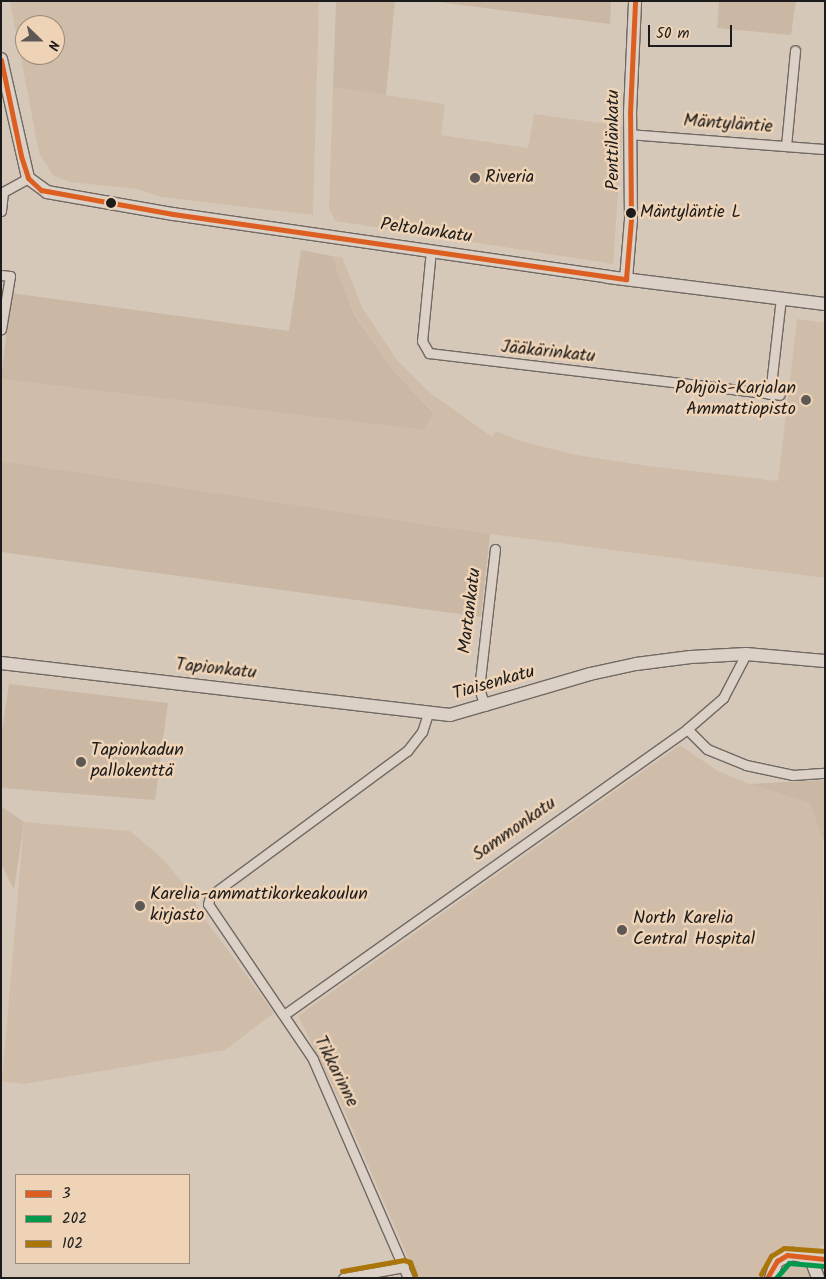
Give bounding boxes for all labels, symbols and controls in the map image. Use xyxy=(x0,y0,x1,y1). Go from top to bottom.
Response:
north arrow xyxy=(15,15,65,65)
scale bar xyxy=(651,15,735,47)
text: 50 m xyxy=(656,22,690,46)
text: N xyxy=(41,37,65,53)
street label: Penttilänkatu xyxy=(603,90,625,190)
street label: Mäntyläntie xyxy=(683,111,773,139)
place label: Riveria xyxy=(485,167,534,189)
marker: Riveria xyxy=(469,172,481,184)
unlabelled marker xyxy=(106,198,116,208)
place label: Mäntyläntie L xyxy=(640,203,741,223)
marker: Mäntyläntie L xyxy=(626,208,636,218)
street label: Peltolankatu xyxy=(379,215,473,249)
street label: Jääkärinkatu xyxy=(500,337,596,369)
place label: Pohjois-Karjalan Ammattiopisto xyxy=(675,379,796,422)
marker: Pohjois-Karjalan Ammattiopisto xyxy=(800,394,812,406)
street label: Martankatu xyxy=(455,567,487,655)
street label: Tapionkatu xyxy=(174,655,258,685)
street label: Tiaisenkatu xyxy=(450,662,538,706)
place label: Tapionkadun pallokenttä xyxy=(91,741,184,784)
marker: Tapionkadun pallokenttä xyxy=(75,756,87,768)
street label: Sammonkatu xyxy=(469,793,561,867)
place label: Karelia-ammattikorkeakoulun kirjasto xyxy=(150,885,368,928)
marker: Karelia-ammattikorkeakoulun kirjasto xyxy=(134,900,146,912)
place label: North Karelia Central Hospital xyxy=(633,909,755,952)
marker: North Karelia Central Hospital xyxy=(615,923,629,937)
street label: Tikkarinne xyxy=(308,1033,362,1111)
legend xyxy=(15,1174,190,1264)
text: 3 xyxy=(62,1182,71,1206)
text: 202 xyxy=(62,1207,87,1231)
text: 102 xyxy=(62,1232,83,1256)

